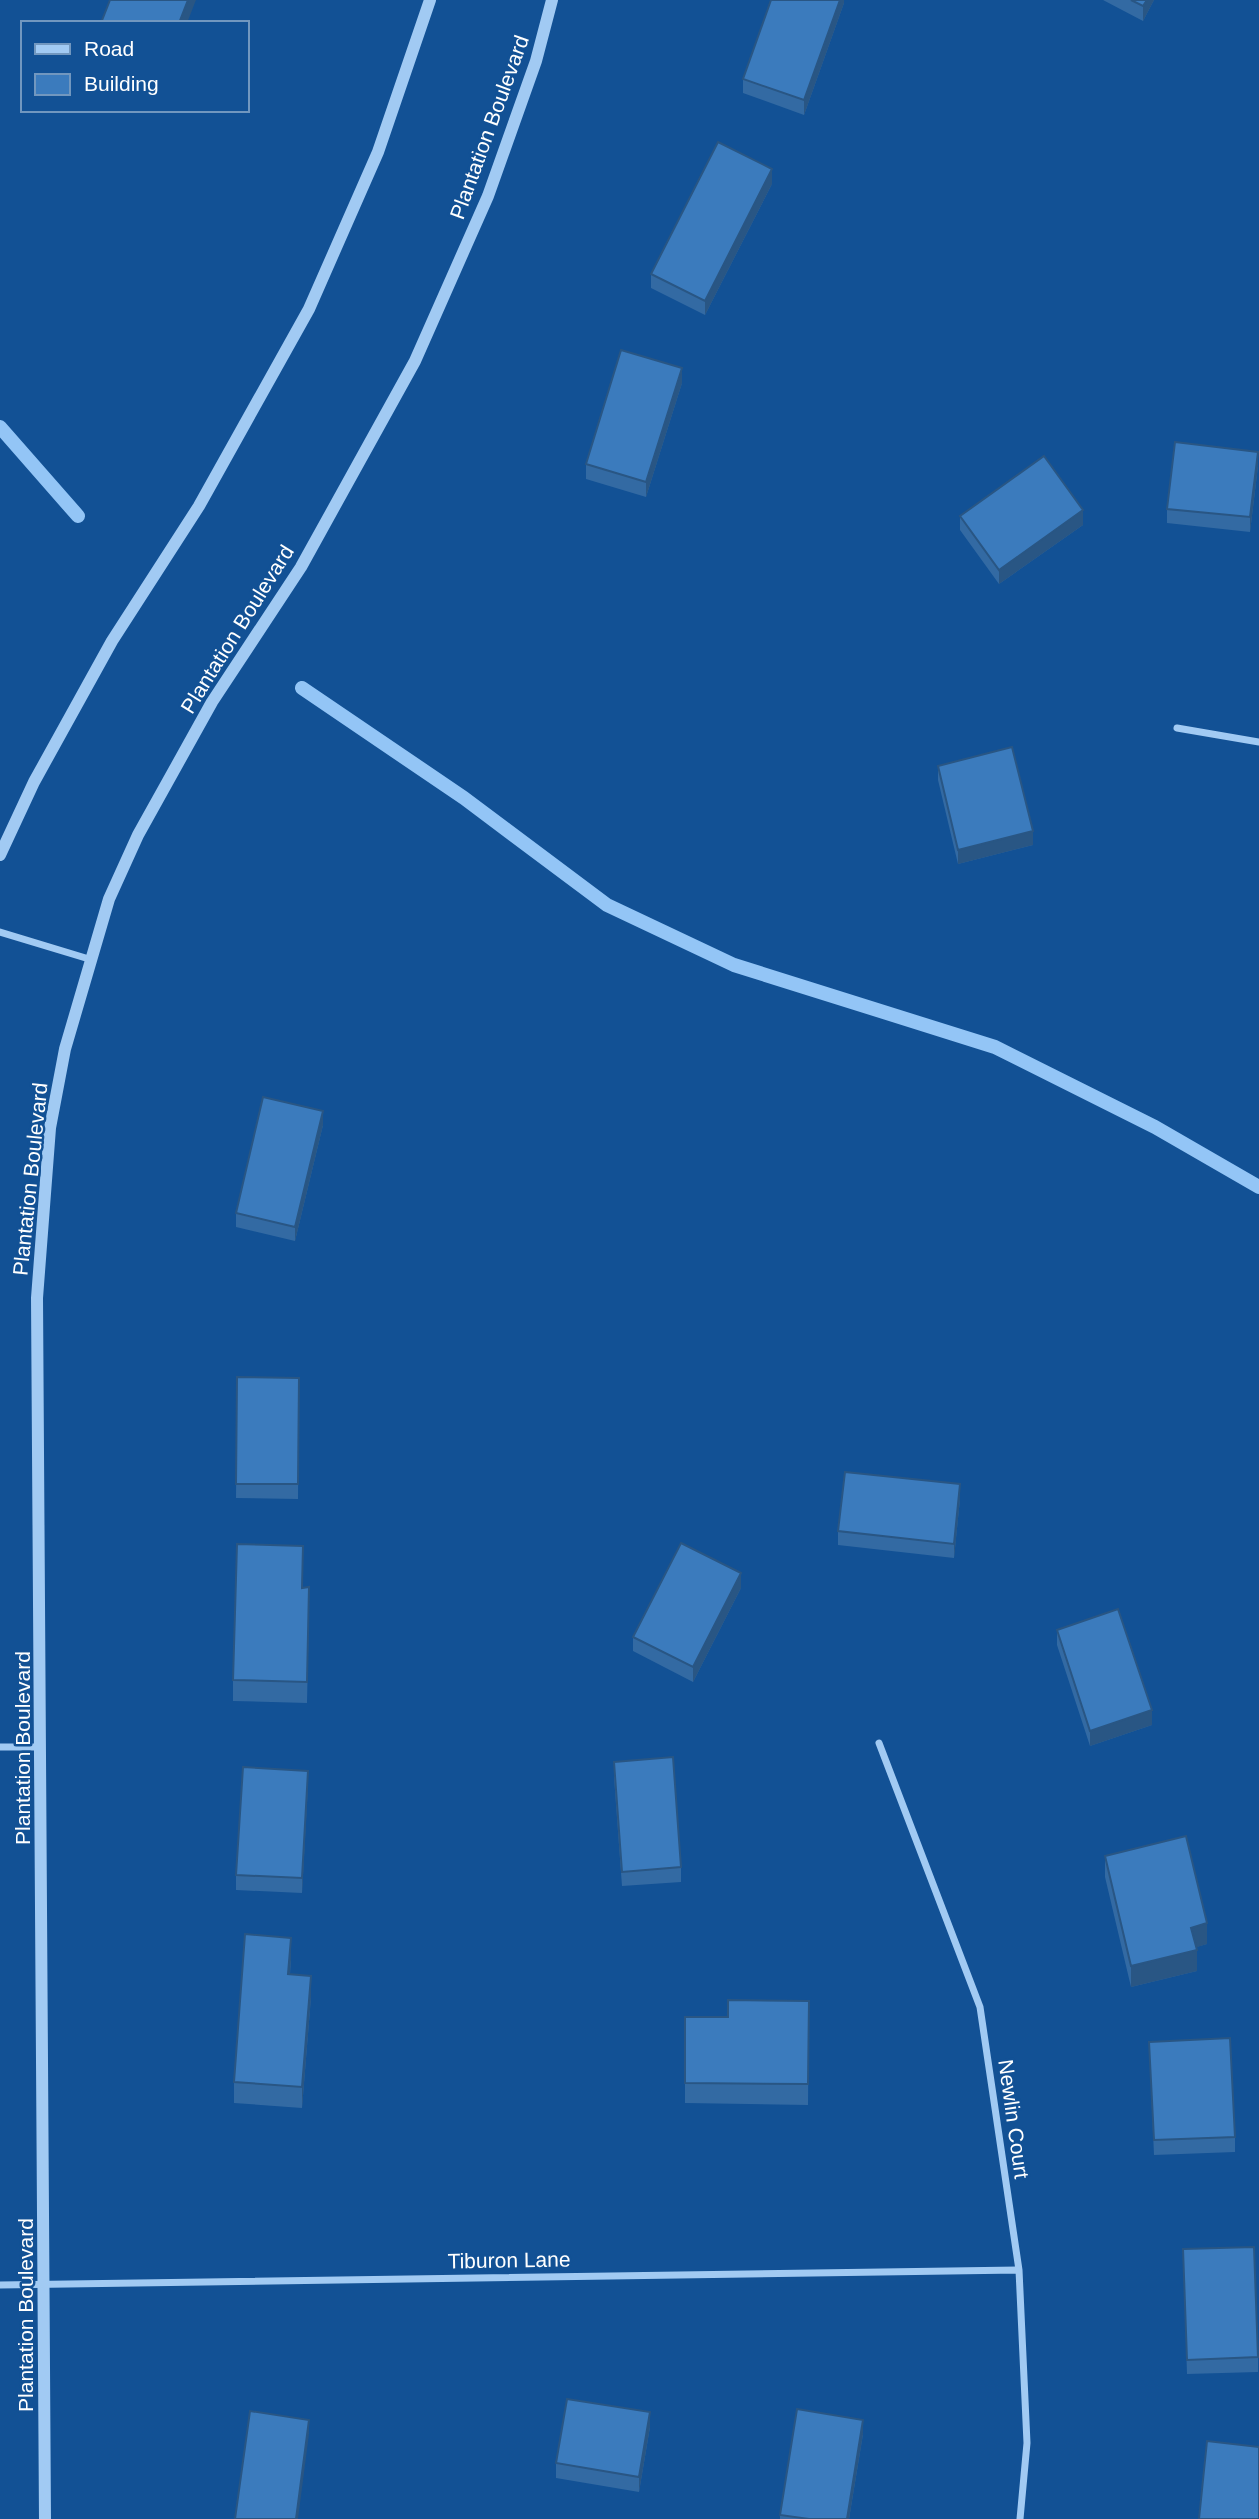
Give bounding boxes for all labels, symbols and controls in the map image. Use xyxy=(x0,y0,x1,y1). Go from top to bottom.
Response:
legend xyxy=(21,21,248,112)
street label: Plantation Boulevard xyxy=(445,32,533,222)
text: Road xyxy=(84,37,134,60)
text: Building xyxy=(84,72,159,95)
street label: Plantation Boulevard xyxy=(176,541,298,717)
street label: Plantation Boulevard xyxy=(8,1081,52,1277)
street label: Plantation Boulevard xyxy=(11,1651,34,1845)
street label: Newlin Court xyxy=(994,2058,1034,2180)
street label: Plantation Boulevard xyxy=(14,2218,37,2412)
street label: Tiburon Lane xyxy=(447,2247,571,2273)

